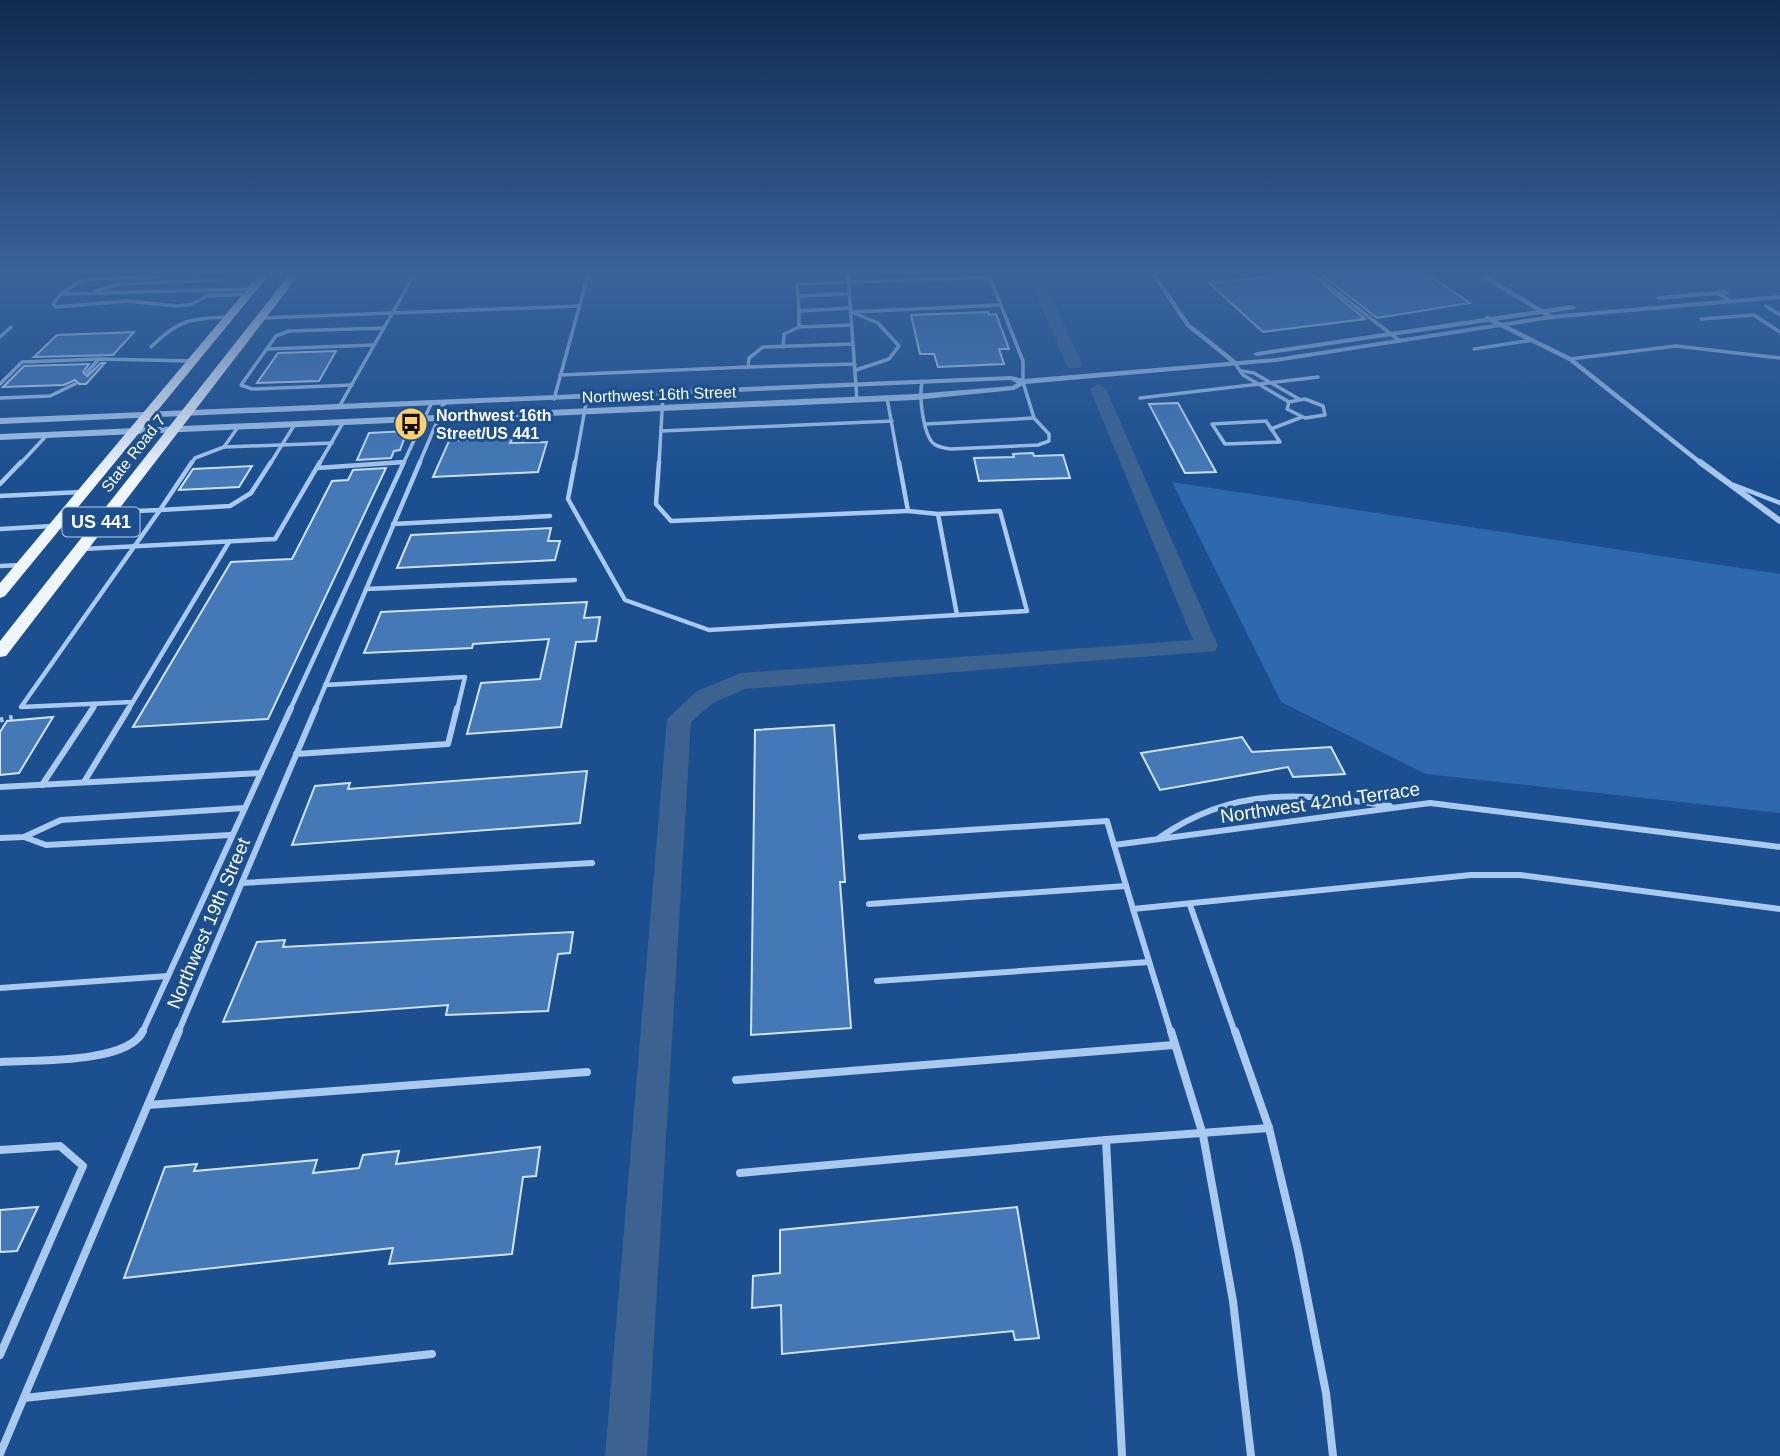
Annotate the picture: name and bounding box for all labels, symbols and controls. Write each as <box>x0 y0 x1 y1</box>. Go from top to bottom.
street label: Northwest 16th Street <box>581 383 737 406</box>
bus stop icon: Northwest 16th Street/US 441 <box>392 405 430 443</box>
place label: Northwest 16th Street/US 441 <box>436 407 552 442</box>
street label: State Road 7 <box>98 411 169 495</box>
road number: US 441 <box>62 508 140 536</box>
street label: Northwest 42nd Terrace <box>1219 778 1421 827</box>
street label: Northwest 19th Street <box>163 834 254 1012</box>

